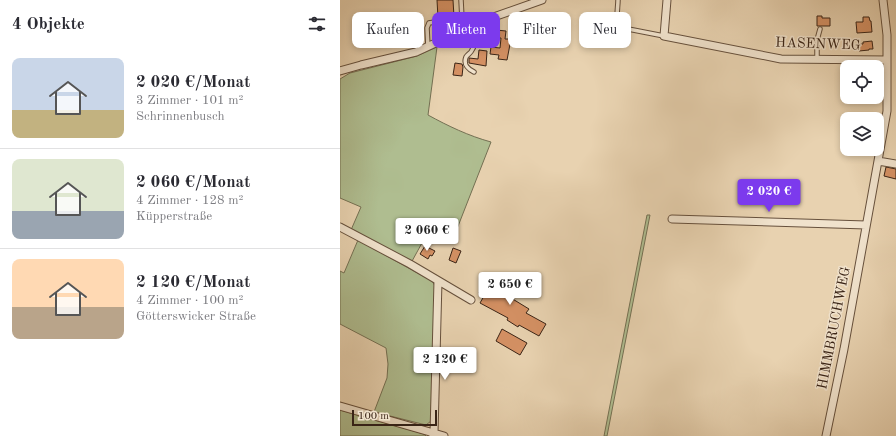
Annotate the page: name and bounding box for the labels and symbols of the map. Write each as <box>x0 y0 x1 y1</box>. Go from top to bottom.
street label: HASENWEG <box>775 36 861 52</box>
pin: 2 020 € <box>732 179 806 213</box>
pin: 2 060 € <box>390 218 464 252</box>
street label: HIMMBRUCHWEG <box>815 265 853 391</box>
pin: 2 650 € <box>473 272 547 306</box>
pin: 2 120 € <box>408 347 482 381</box>
scale bar <box>352 408 437 427</box>

